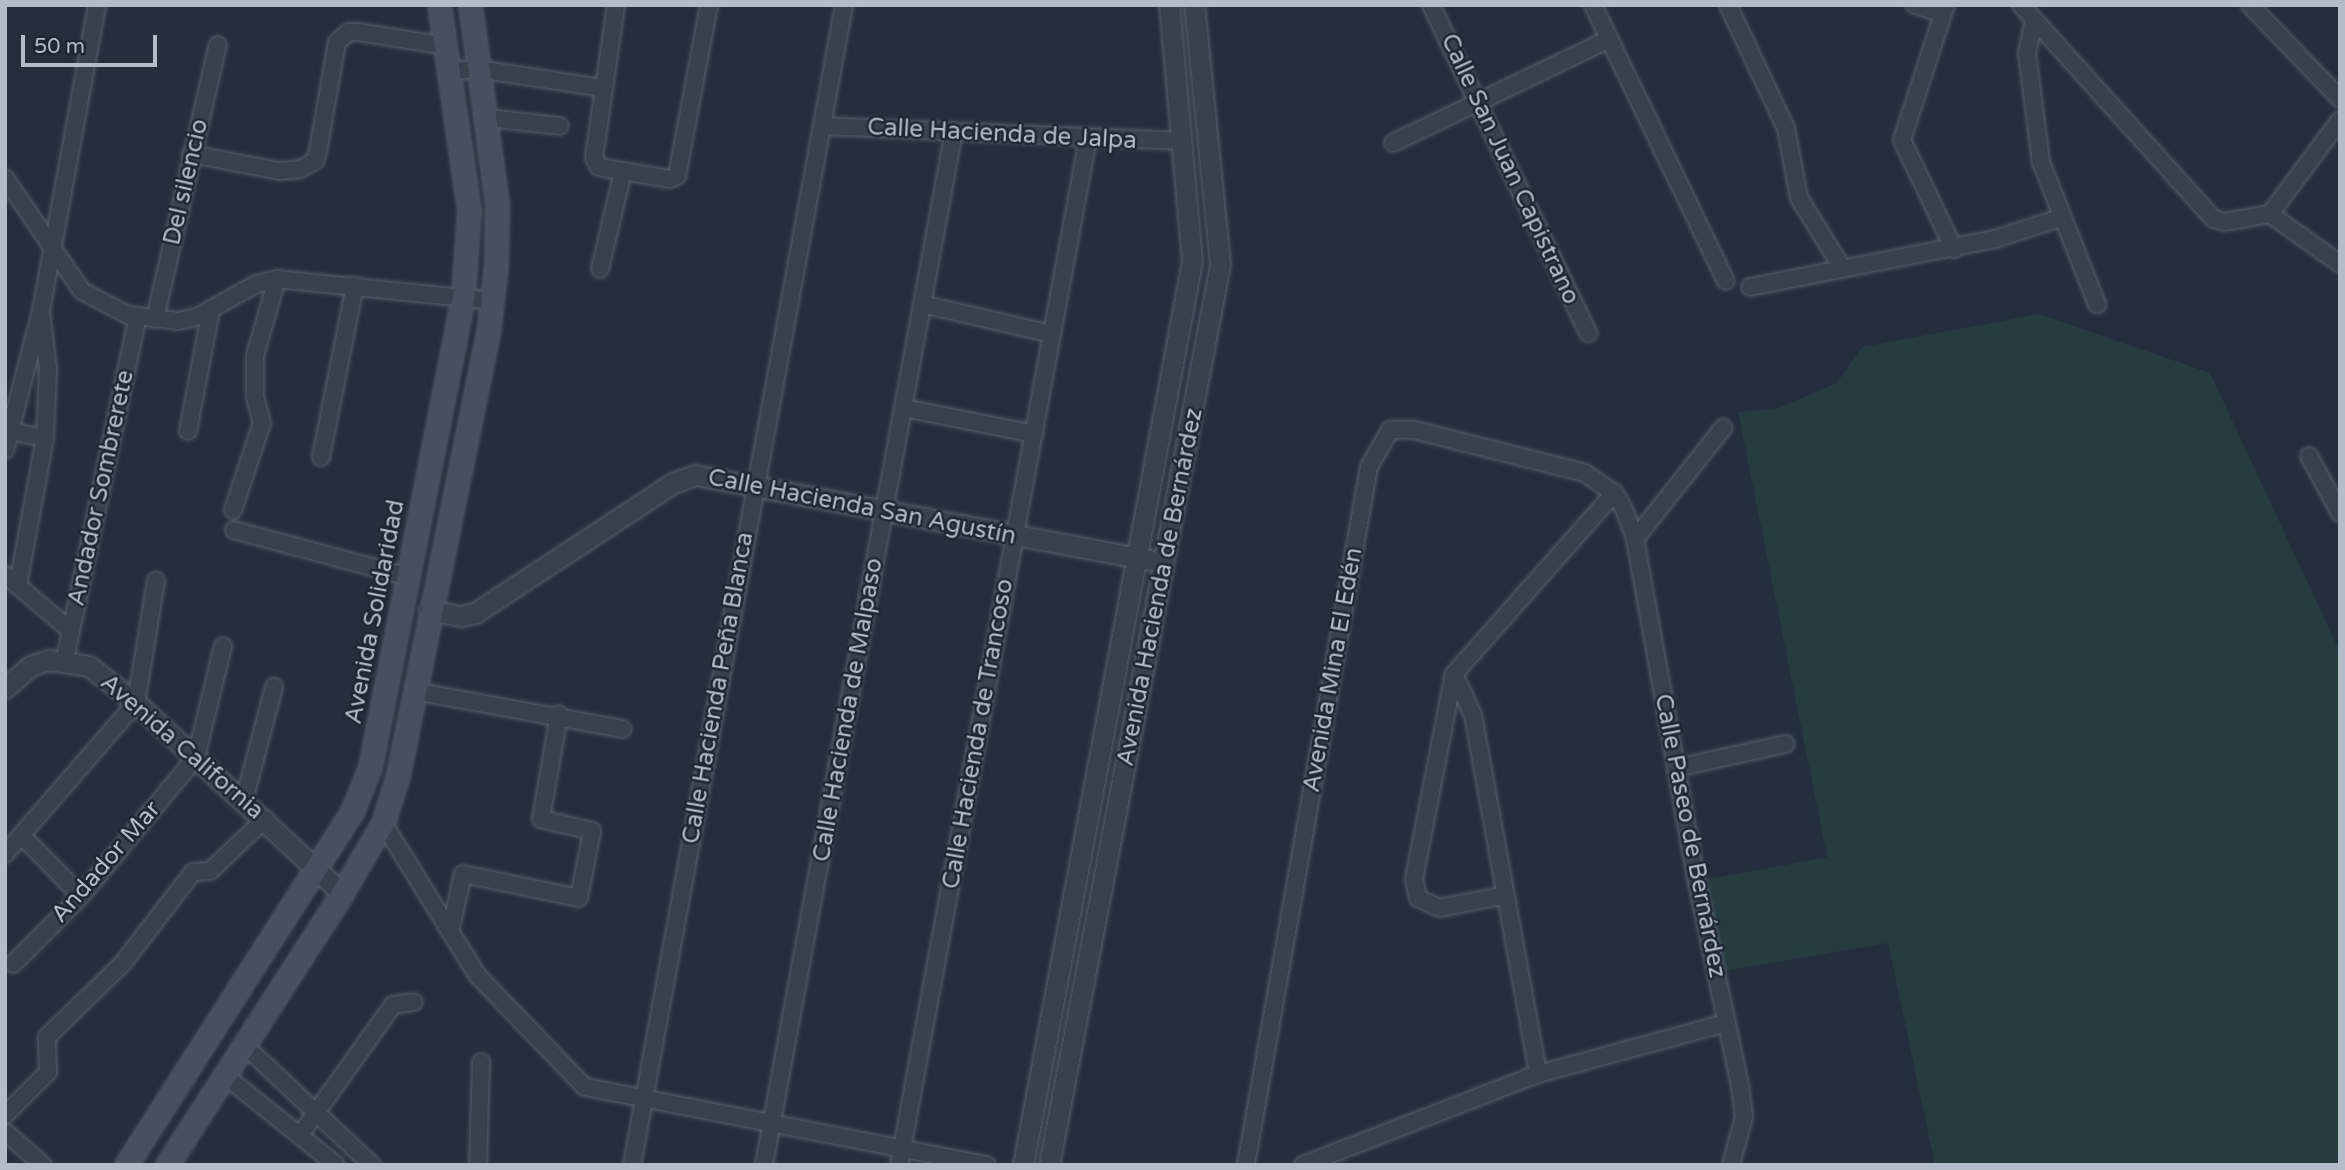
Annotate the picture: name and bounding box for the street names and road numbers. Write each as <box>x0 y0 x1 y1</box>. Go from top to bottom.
street label: Calle San Juan Capistrano <box>1435 29 1585 309</box>
street label: Calle Hacienda de Jalpa <box>867 113 1137 155</box>
street label: Del silencio <box>158 116 214 248</box>
street label: Andador Sombrerete <box>62 368 140 608</box>
street label: Avenida Hacienda de Bernárdez <box>1111 406 1209 768</box>
street label: Calle Hacienda San Agustín <box>706 463 1018 551</box>
street label: Avenida Solidaridad <box>339 498 411 726</box>
street label: Calle Hacienda Peña Blanca <box>676 530 760 846</box>
street label: Avenida Mina El Edén <box>1297 546 1369 794</box>
street label: Calle Hacienda de Malpaso <box>807 556 889 864</box>
street label: Calle Hacienda de Trancoso <box>937 577 1019 891</box>
street label: Avenida California <box>94 668 270 826</box>
street label: Calle Paseo de Bernárdez <box>1648 692 1732 980</box>
street label: Andador Mar <box>45 795 167 929</box>

